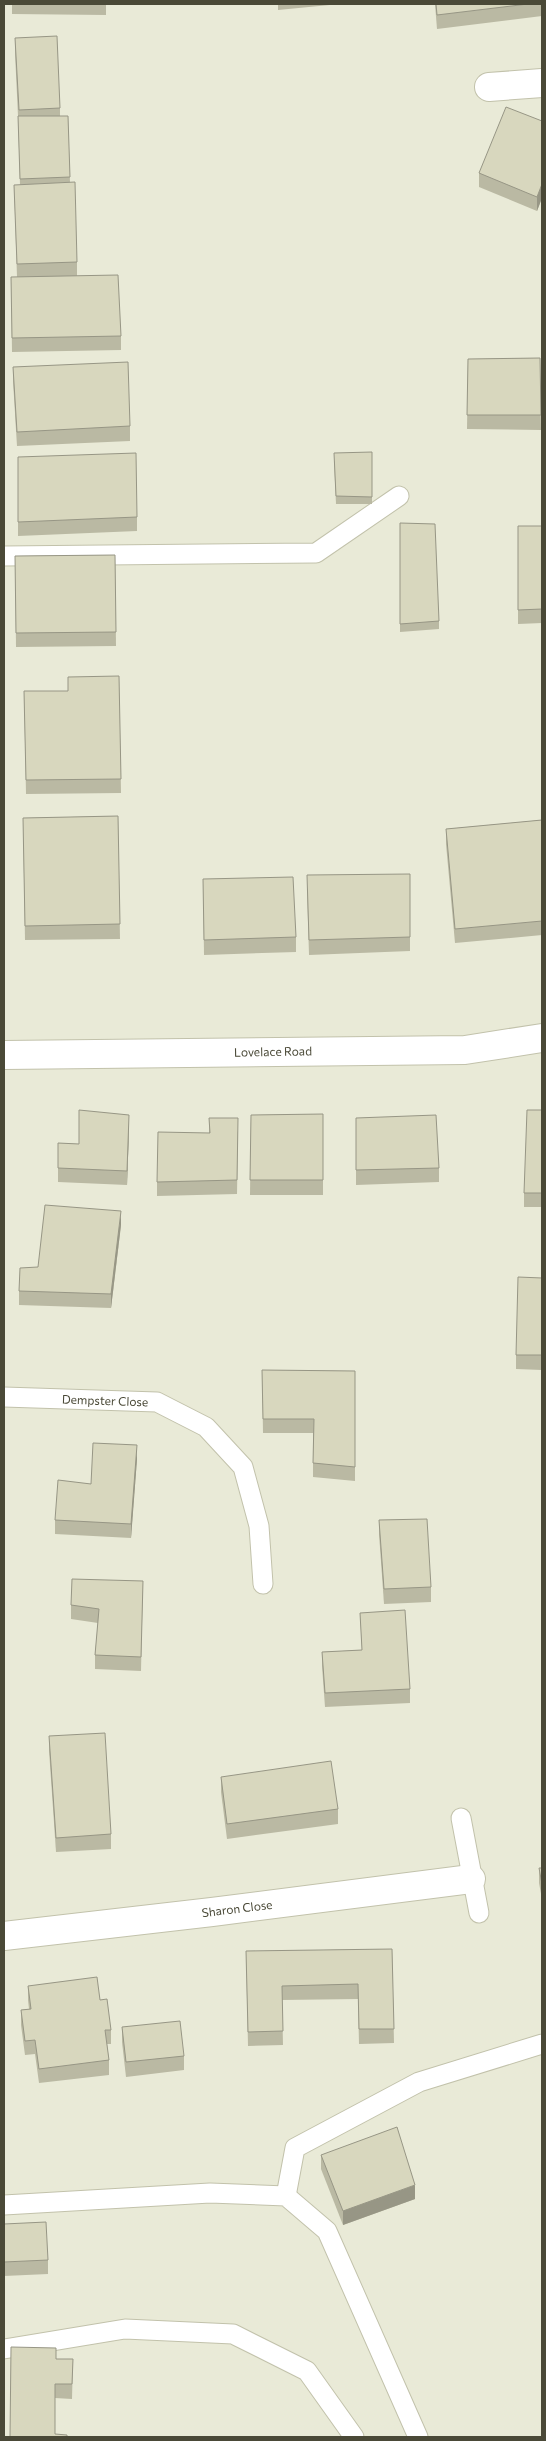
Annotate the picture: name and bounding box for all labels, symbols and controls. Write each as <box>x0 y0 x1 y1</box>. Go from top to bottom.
street label: Lovelace Road <box>234 1043 312 1059</box>
street label: Dempster Close <box>62 1391 148 1409</box>
street label: Sharon Close <box>201 1897 273 1919</box>

